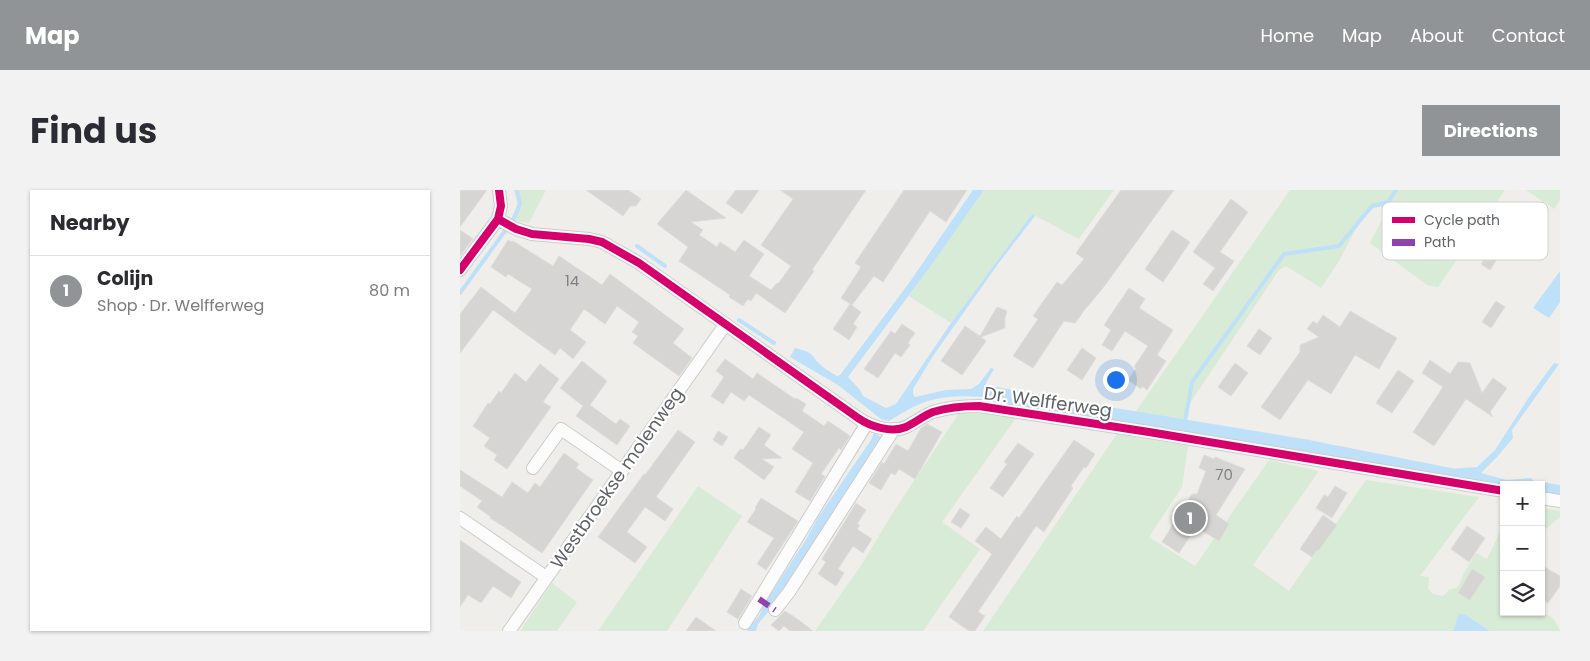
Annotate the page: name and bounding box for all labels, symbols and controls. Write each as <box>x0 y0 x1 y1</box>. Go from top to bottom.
text: Map <box>25 19 80 52</box>
text: Home <box>1260 23 1314 48</box>
text: Map <box>1342 23 1382 48</box>
text: About <box>1410 23 1464 48</box>
text: Contact <box>1492 23 1565 48</box>
button: Directions <box>1422 105 1560 156</box>
text: Find us <box>30 106 157 155</box>
legend <box>1382 202 1548 260</box>
text: Nearby <box>50 208 130 237</box>
text: Cycle path <box>1424 210 1500 230</box>
text: Path <box>1424 232 1456 252</box>
text: Colijn <box>97 265 153 292</box>
house number: 14 <box>565 270 579 291</box>
text: 1 <box>63 279 69 302</box>
text: 80 m <box>369 279 410 302</box>
text: Shop · Dr. Welfferweg <box>97 294 264 317</box>
your location <box>1103 367 1129 393</box>
street label: Dr. Welfferweg <box>982 380 1114 423</box>
street label: Westbroekse molenweg <box>544 382 689 573</box>
house number: 70 <box>1215 464 1233 485</box>
map controls <box>1500 481 1545 616</box>
button: + <box>1500 481 1545 526</box>
pin: 1 <box>1174 499 1206 537</box>
button: − <box>1500 526 1545 571</box>
button: layers <box>1500 571 1545 616</box>

